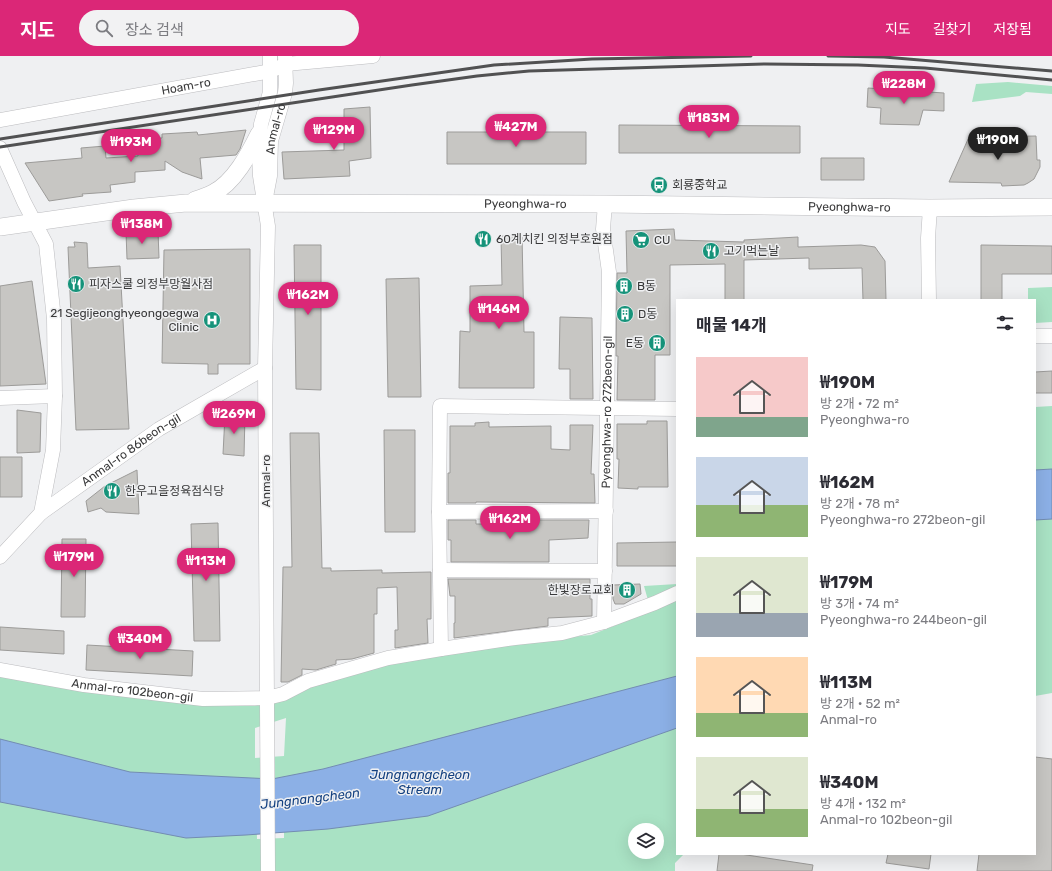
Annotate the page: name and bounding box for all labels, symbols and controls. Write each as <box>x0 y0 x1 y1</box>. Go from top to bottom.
search box <box>79 10 359 46</box>
icon: search <box>93 17 115 39</box>
text: 지도 <box>20 19 55 42</box>
text: 장소 검색 <box>125 21 184 39</box>
text: 지도 <box>885 21 911 38</box>
text: 길찾기 <box>933 21 971 38</box>
text: 저장됨 <box>993 21 1032 38</box>
pin: ₩228M <box>876 71 932 105</box>
street label: Hoam-ro <box>160 75 212 98</box>
text: ₩228M <box>882 76 926 91</box>
street label: Anmal-ro <box>264 102 289 155</box>
pin: ₩183M <box>681 105 737 139</box>
text: ₩183M <box>688 110 730 125</box>
pin: ₩427M <box>488 114 544 148</box>
pin: ₩129M <box>306 117 362 151</box>
text: ₩427M <box>494 119 538 134</box>
text: ₩129M <box>313 122 355 137</box>
pin: ₩190M <box>970 127 1026 161</box>
pin: ₩193M <box>103 129 159 163</box>
text: ₩190M <box>977 132 1019 147</box>
text: ₩193M <box>110 134 152 149</box>
bus stop icon: 회룡중학교 <box>649 175 669 195</box>
place label: 회룡중학교 <box>672 178 727 192</box>
street label: Pyeonghwa-ro <box>484 197 567 211</box>
street label: Pyeonghwa-ro <box>808 199 891 215</box>
pin: ₩138M <box>114 211 170 245</box>
text: ₩138M <box>121 216 163 231</box>
restaurant icon: 60계치킨 의정부호원점 <box>473 229 493 249</box>
supermarket icon: CU <box>631 230 651 250</box>
place label: 60계치킨 의정부호원점 <box>496 232 613 246</box>
place label: CU <box>654 233 670 247</box>
restaurant icon: 고기먹는날 <box>701 241 721 261</box>
place label: 고기먹는날 <box>724 244 779 258</box>
restaurant icon: 피자스쿨 의정부망월사점 <box>66 274 86 294</box>
building icon: B동 <box>614 276 634 296</box>
place label: 피자스쿨 의정부망월사점 <box>89 277 213 291</box>
place label: B동 <box>637 279 656 293</box>
pin: ₩162M <box>280 282 336 316</box>
text: ₩162M <box>287 287 329 302</box>
pin: ₩146M <box>471 296 527 330</box>
text: ₩146M <box>478 301 520 316</box>
building icon: D동 <box>615 304 635 324</box>
place label: 21 Segijeonghyeongoegwa Clinic <box>50 306 199 334</box>
place label: D동 <box>638 307 657 321</box>
hospital icon: 21 Segijeonghyeongoegwa Clinic <box>202 310 222 330</box>
icon: filters <box>994 312 1016 334</box>
text: 매물 14개 <box>696 315 767 335</box>
building icon: E동 <box>647 333 667 353</box>
street label: Pyeonghwa-ro 272beon-gil <box>599 335 615 488</box>
place label: E동 <box>626 336 644 350</box>
text: ₩190M <box>820 372 875 392</box>
icon: home <box>728 373 776 421</box>
text: 방 2개 · 72 m² <box>820 396 899 411</box>
pin: ₩269M <box>206 401 262 435</box>
text: ₩269M <box>212 406 256 421</box>
street label: Anmal-ro 86beon-gil <box>79 411 183 489</box>
text: Pyeonghwa-ro <box>820 412 909 427</box>
street label: Anmal-ro <box>259 455 273 507</box>
text: ₩162M <box>820 472 875 492</box>
icon: home <box>728 473 776 521</box>
restaurant icon: 한우고을정육점식당 <box>102 481 122 501</box>
place label: 한우고을정육점식당 <box>125 484 224 498</box>
text: 방 2개 · 78 m² <box>820 496 900 511</box>
pin: ₩162M <box>482 506 538 540</box>
text: ₩162M <box>489 511 531 526</box>
text: Pyeonghwa-ro 272beon-gil <box>820 512 985 527</box>
pin: ₩179M <box>46 544 102 578</box>
pin: ₩113M <box>178 548 234 582</box>
text: ₩179M <box>54 549 94 564</box>
text: ₩113M <box>186 553 226 568</box>
text: ₩179M <box>820 572 873 592</box>
icon: home <box>728 573 776 621</box>
building icon: 한빛장로교회 <box>617 580 637 600</box>
place label: 한빛장로교회 <box>548 583 614 597</box>
text: 방 3개 · 74 m² <box>820 596 899 611</box>
text: Pyeonghwa-ro 244beon-gil <box>820 612 987 627</box>
pin: ₩340M <box>112 626 168 660</box>
text: ₩340M <box>118 631 162 646</box>
text: ₩113M <box>820 672 872 692</box>
icon: home <box>728 673 776 721</box>
street label: Anmal-ro 102beon-gil <box>70 676 194 705</box>
text: 방 2개 · 52 m² <box>820 696 900 711</box>
text: Anmal-ro <box>820 712 877 727</box>
water label: Jungnangcheon Stream <box>370 767 470 797</box>
text: ₩340M <box>820 772 878 792</box>
icon: home <box>728 773 776 821</box>
water label: Jungnangcheon <box>259 785 361 813</box>
text: 방 4개 · 132 m² <box>820 796 906 811</box>
text: Anmal-ro 102beon-gil <box>820 812 952 827</box>
map controls <box>628 823 664 859</box>
button: layers <box>628 823 664 859</box>

